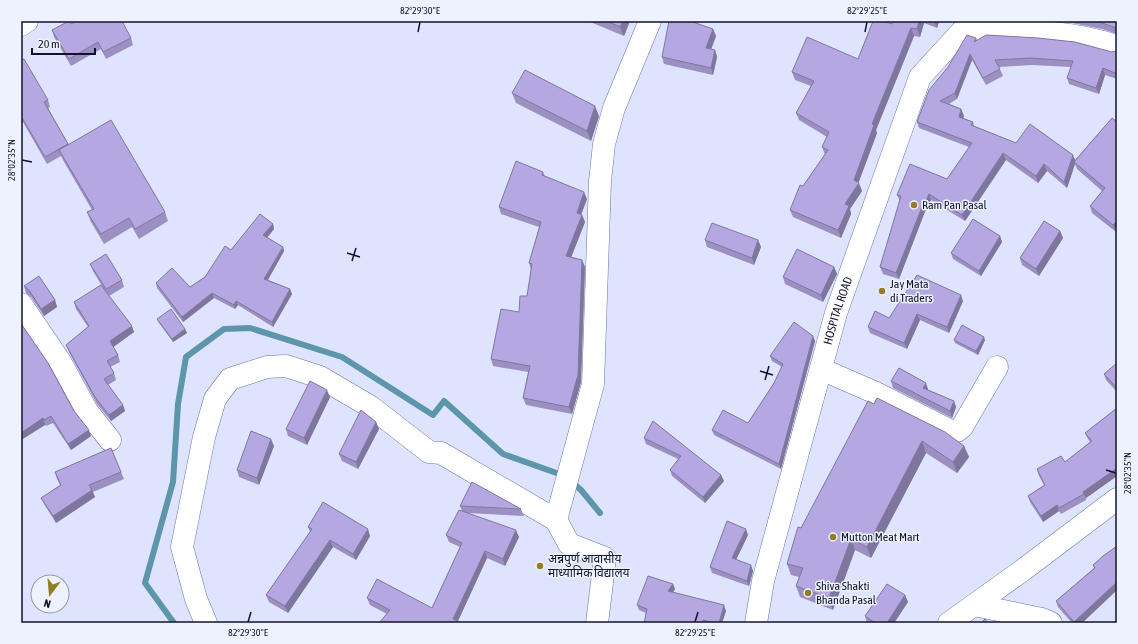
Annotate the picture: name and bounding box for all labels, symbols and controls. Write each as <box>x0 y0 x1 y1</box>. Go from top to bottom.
text: 82°29'30"E <box>400 5 441 16</box>
text: 82°29'25"E <box>847 5 888 16</box>
scale bar <box>32 30 95 56</box>
text: 20 m <box>38 37 60 51</box>
text: 28°02'35"N <box>6 139 17 181</box>
place label: Ram Pan Pasal <box>922 198 988 212</box>
marker: Ram Pan Pasal <box>909 200 919 210</box>
street label: HOSPITAL ROAD <box>821 275 855 346</box>
place label: Jay Mata di Traders <box>890 277 932 305</box>
marker: Jay Mata di Traders <box>877 286 887 296</box>
text: 28°02'35"N <box>1122 452 1133 494</box>
place label: Mutton Meat Mart <box>841 530 920 544</box>
marker: Mutton Meat Mart <box>828 532 838 542</box>
place label: अन्नपुर्ण आवासीय माध्यामिक विद्यालय <box>548 551 631 580</box>
marker: अन्नपुर्ण आवासीय माध्यामिक विद्यालय <box>535 561 545 571</box>
north arrow <box>30 574 70 614</box>
place label: Shiva Shakti Bhanda Pasal <box>816 579 877 607</box>
marker: Shiva Shakti Bhanda Pasal <box>803 588 813 598</box>
text: N <box>42 597 52 610</box>
text: 82°29'30"E <box>228 627 269 638</box>
text: 82°29'25"E <box>675 627 716 638</box>

